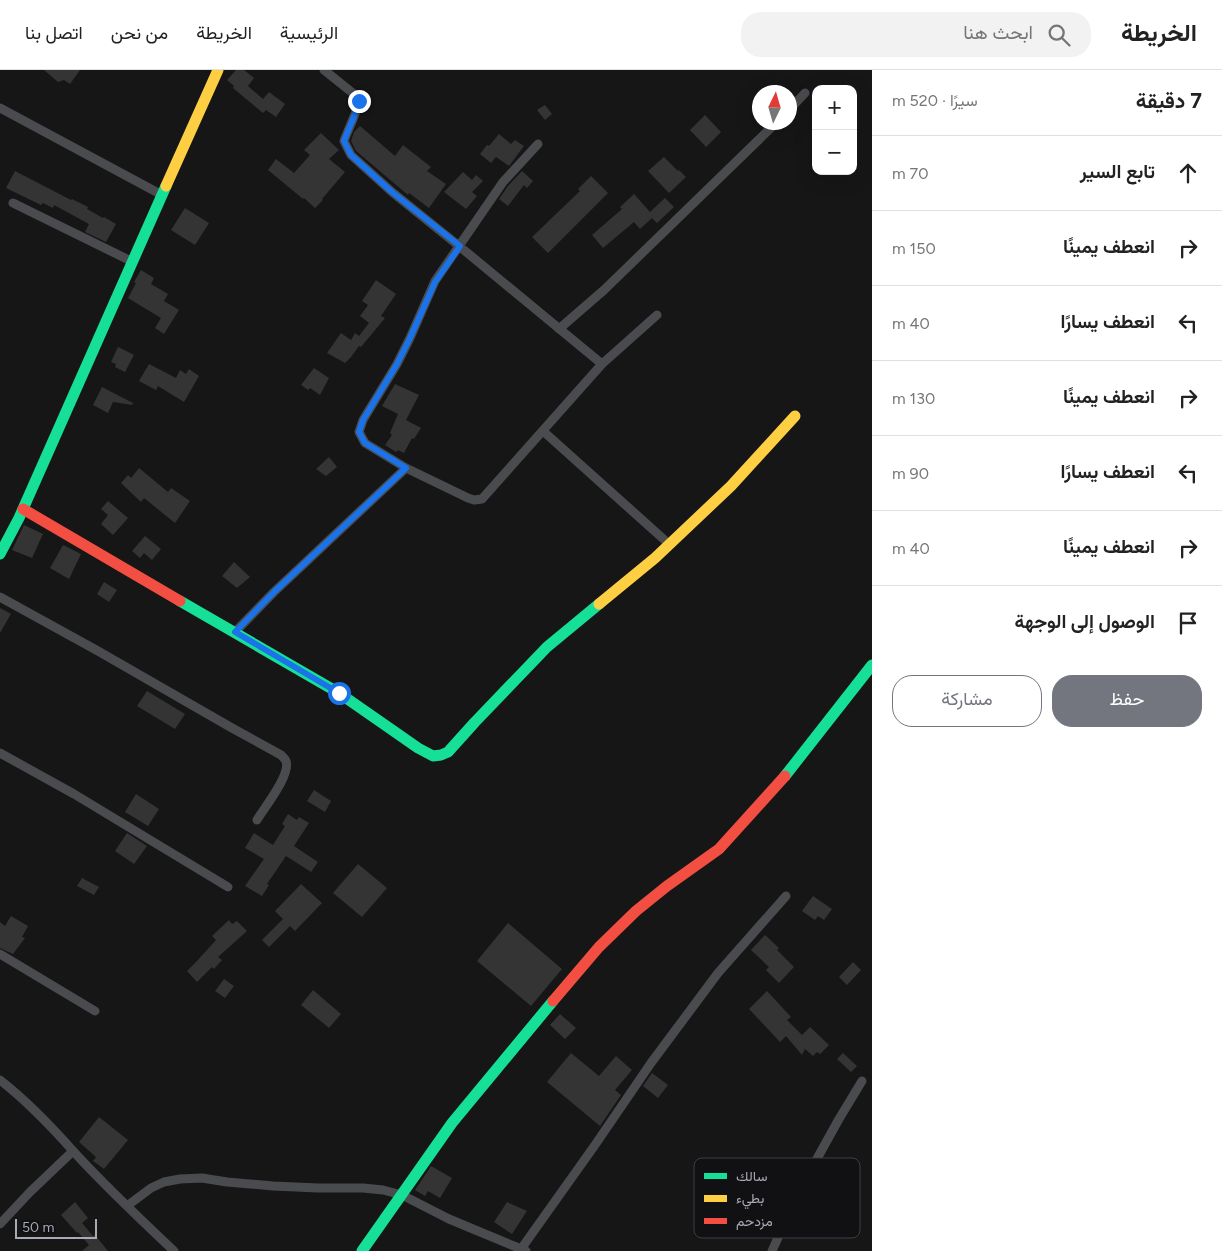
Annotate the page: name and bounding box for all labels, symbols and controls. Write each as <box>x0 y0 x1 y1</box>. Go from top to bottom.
search box <box>741 12 1091 57</box>
text: الخريطة <box>1121 18 1197 47</box>
text: ابحث هنا <box>963 21 1033 44</box>
icon: search <box>1045 21 1073 49</box>
text: اتصل بنا <box>25 22 83 44</box>
text: من نحن <box>111 22 168 44</box>
text: الخريطة <box>196 22 252 44</box>
text: الرئيسية <box>280 22 338 44</box>
north arrow <box>752 85 797 130</box>
map controls <box>812 85 857 175</box>
button: + <box>812 85 857 130</box>
text: 7 دقيقة <box>1136 88 1202 113</box>
route end <box>348 90 371 113</box>
text: سيرًا · 520 m <box>892 91 978 110</box>
button: − <box>812 130 857 175</box>
icon: ahead <box>1174 159 1202 187</box>
text: تابع السير <box>1080 160 1155 183</box>
text: 70 m <box>892 164 928 183</box>
icon: right <box>1174 234 1202 262</box>
text: انعطف يمينًا <box>1063 235 1155 258</box>
text: 150 m <box>892 239 936 258</box>
icon: left <box>1174 309 1202 337</box>
text: انعطف يسارًا <box>1061 310 1155 333</box>
text: 40 m <box>892 314 930 333</box>
icon: right <box>1174 384 1202 412</box>
text: انعطف يمينًا <box>1063 385 1155 408</box>
text: 130 m <box>892 389 935 408</box>
icon: left <box>1174 459 1202 487</box>
text: انعطف يسارًا <box>1061 460 1155 483</box>
text: 90 m <box>892 464 929 483</box>
icon: right <box>1174 534 1202 562</box>
text: انعطف يمينًا <box>1063 535 1155 558</box>
text: 40 m <box>892 539 930 558</box>
icon: arrive <box>1174 609 1202 637</box>
text: الوصول إلى الوجهة <box>1015 610 1155 633</box>
button: مشاركة <box>892 675 1042 727</box>
button: حفظ <box>1052 675 1202 727</box>
route start <box>328 682 351 705</box>
legend <box>694 1158 860 1238</box>
text: سالك <box>736 1168 767 1185</box>
text: بطيء <box>736 1190 764 1210</box>
text: مزدحم <box>736 1213 773 1230</box>
scale bar <box>15 1216 98 1239</box>
text: 50 m <box>22 1219 54 1236</box>

